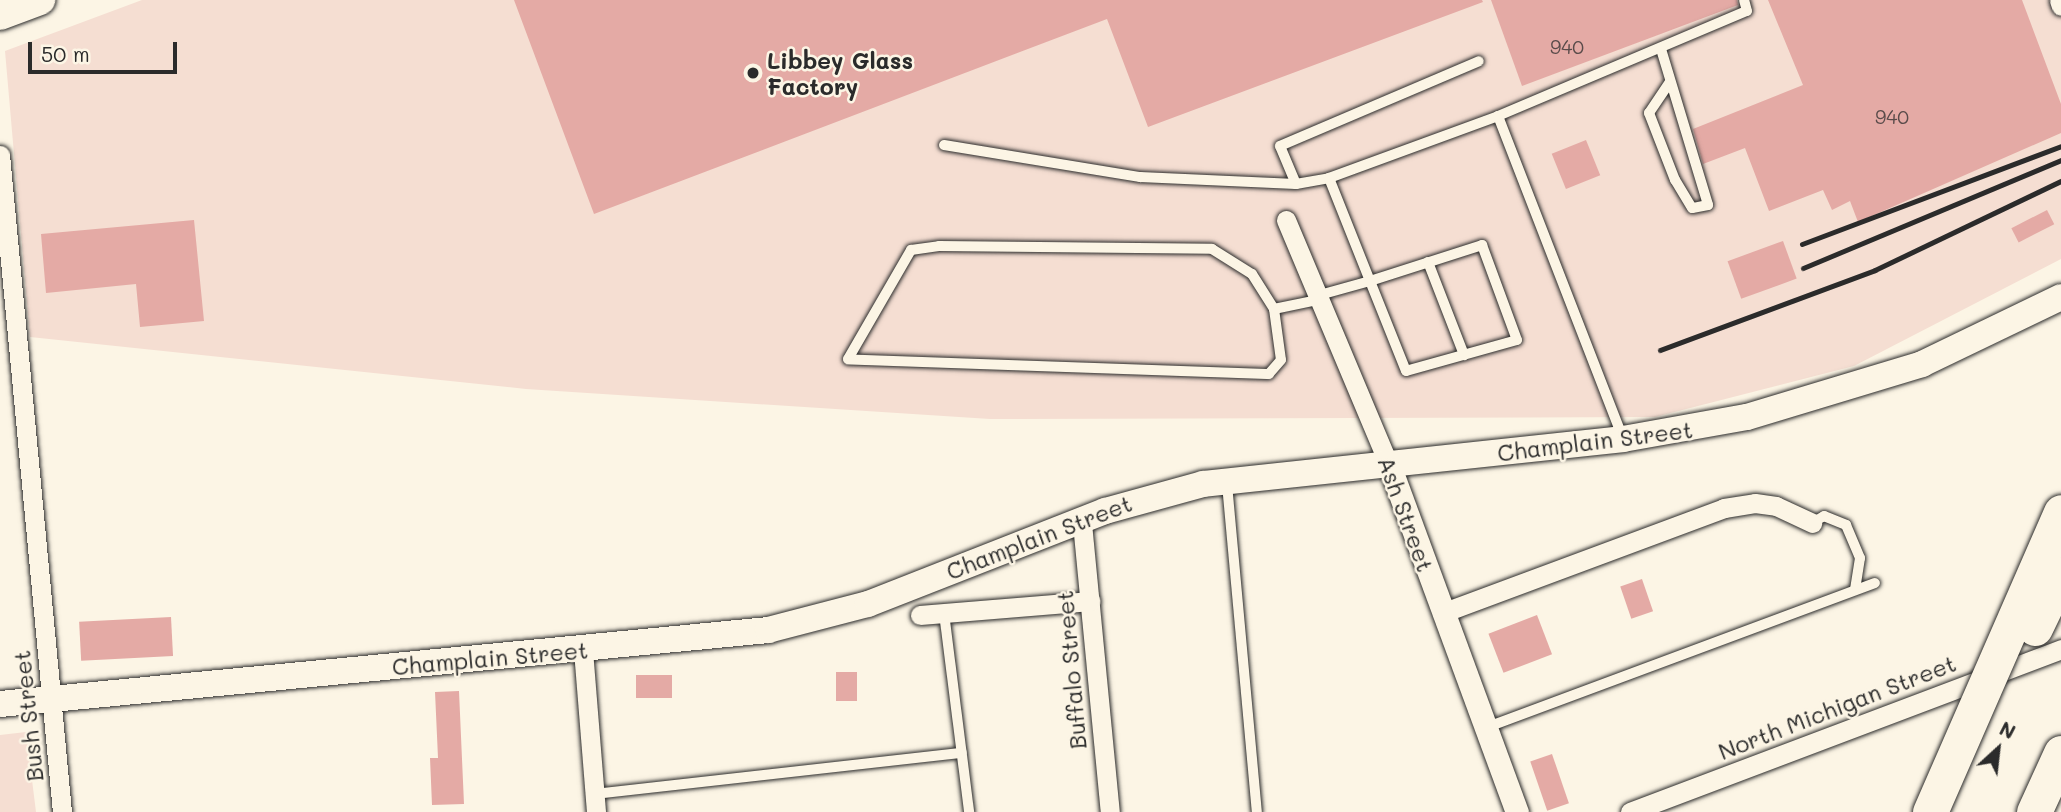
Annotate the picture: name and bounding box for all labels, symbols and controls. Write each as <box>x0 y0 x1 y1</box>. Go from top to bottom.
scale bar <box>32 28 180 72</box>
house number: 940 <box>1550 36 1584 58</box>
text: 50 m <box>41 40 90 67</box>
place label: Libbey Glass Factory <box>767 46 913 100</box>
marker: Libbey Glass Factory <box>745 65 761 81</box>
house number: 940 <box>1875 106 1909 128</box>
street label: Champlain Street <box>1496 415 1694 467</box>
street label: Ash Street <box>1372 453 1440 575</box>
street label: Champlain Street <box>942 489 1136 585</box>
street label: Buffalo Street <box>1050 590 1092 750</box>
street label: Champlain Street <box>391 636 589 680</box>
street label: Bush Street <box>7 649 49 783</box>
street label: North Michigan Street <box>1714 649 1960 765</box>
north arrow <box>1963 714 2033 784</box>
text: N <box>1996 715 2020 744</box>

